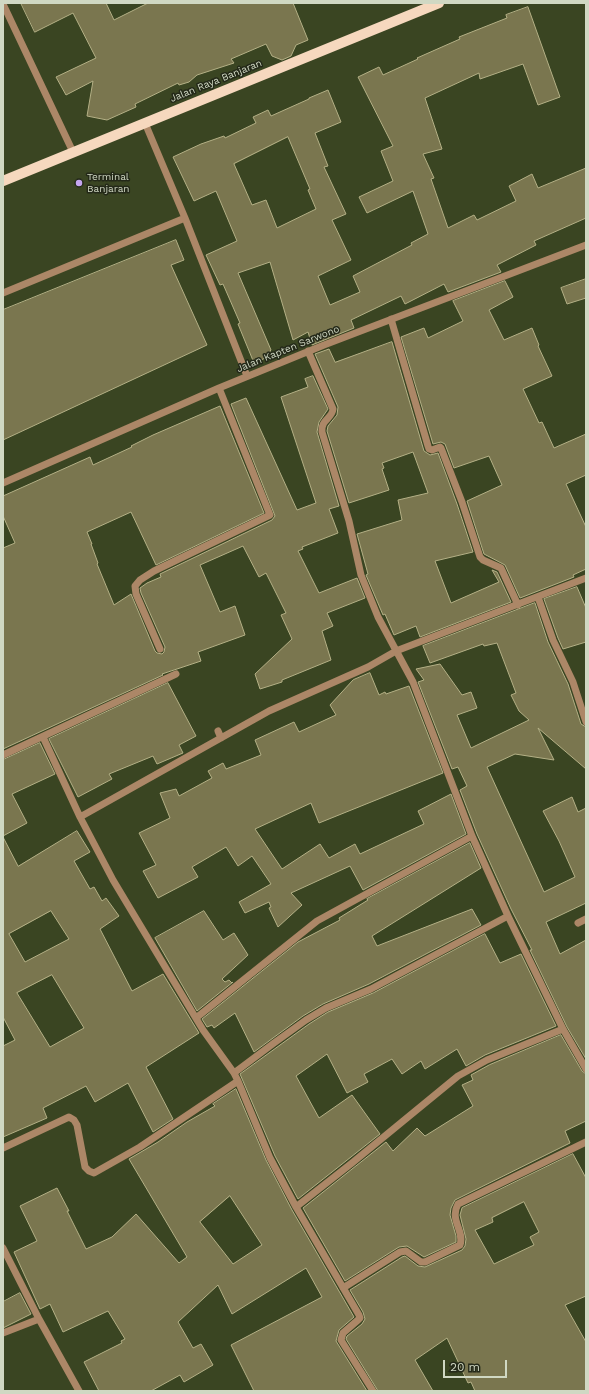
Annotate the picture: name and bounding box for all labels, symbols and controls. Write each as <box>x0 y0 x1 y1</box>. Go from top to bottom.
street label: Jalan Raya Banjaran <box>168 57 264 105</box>
place label: Terminal Banjaran <box>87 171 129 194</box>
marker: Terminal Banjaran <box>74 178 84 188</box>
street label: Jalan Kapten Sarwono <box>235 323 341 375</box>
scale bar <box>445 1352 509 1378</box>
text: 20 m <box>450 1360 480 1374</box>

